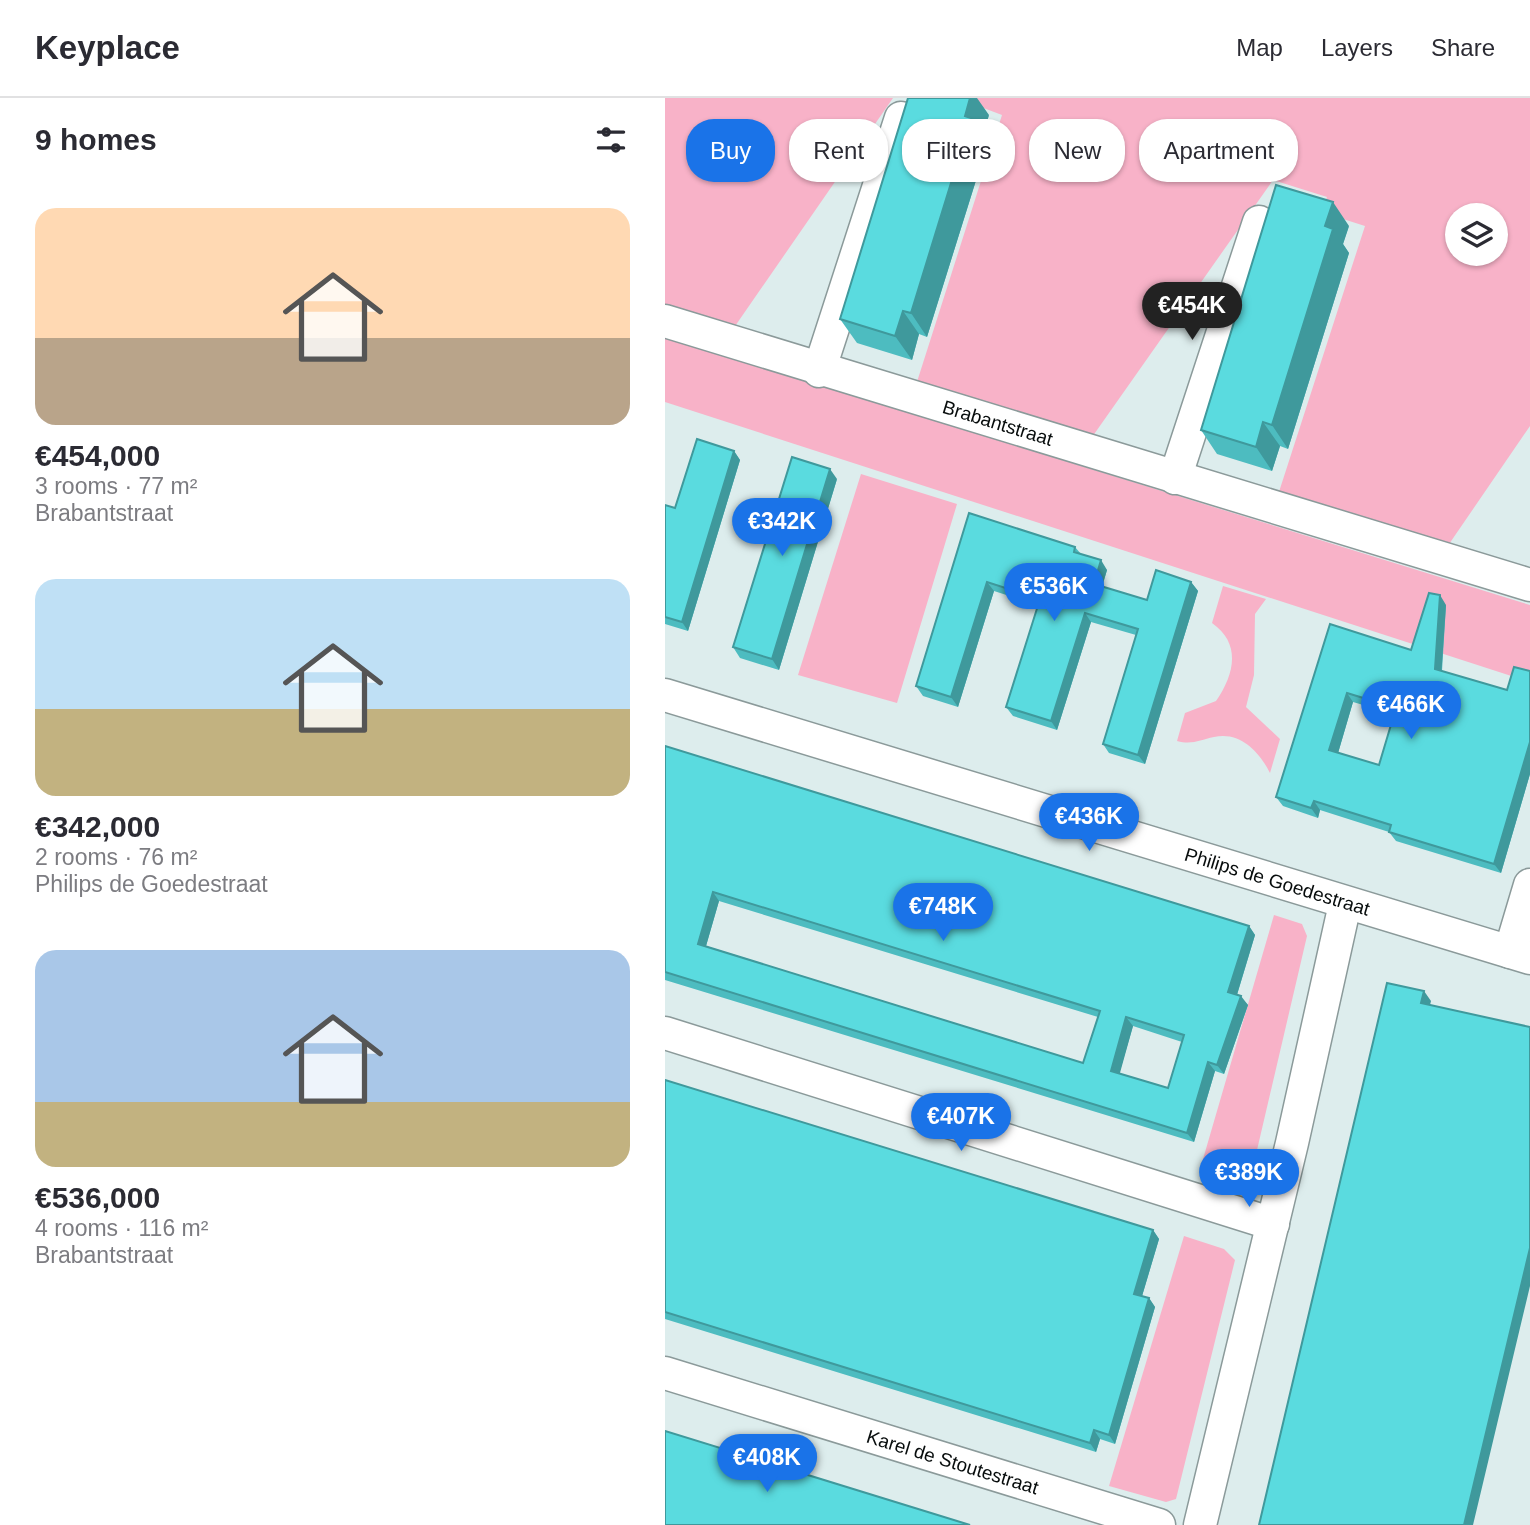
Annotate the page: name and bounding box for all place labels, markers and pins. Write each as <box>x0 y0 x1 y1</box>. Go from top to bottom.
pin: €454K <box>1143 282 1241 342</box>
pin: €342K <box>733 498 831 558</box>
pin: €536K <box>1005 564 1103 623</box>
pin: €466K <box>1362 682 1460 741</box>
pin: €436K <box>1040 794 1138 853</box>
pin: €748K <box>894 884 992 943</box>
pin: €407K <box>912 1094 1010 1153</box>
pin: €389K <box>1200 1150 1298 1209</box>
pin: €408K <box>718 1434 816 1494</box>

